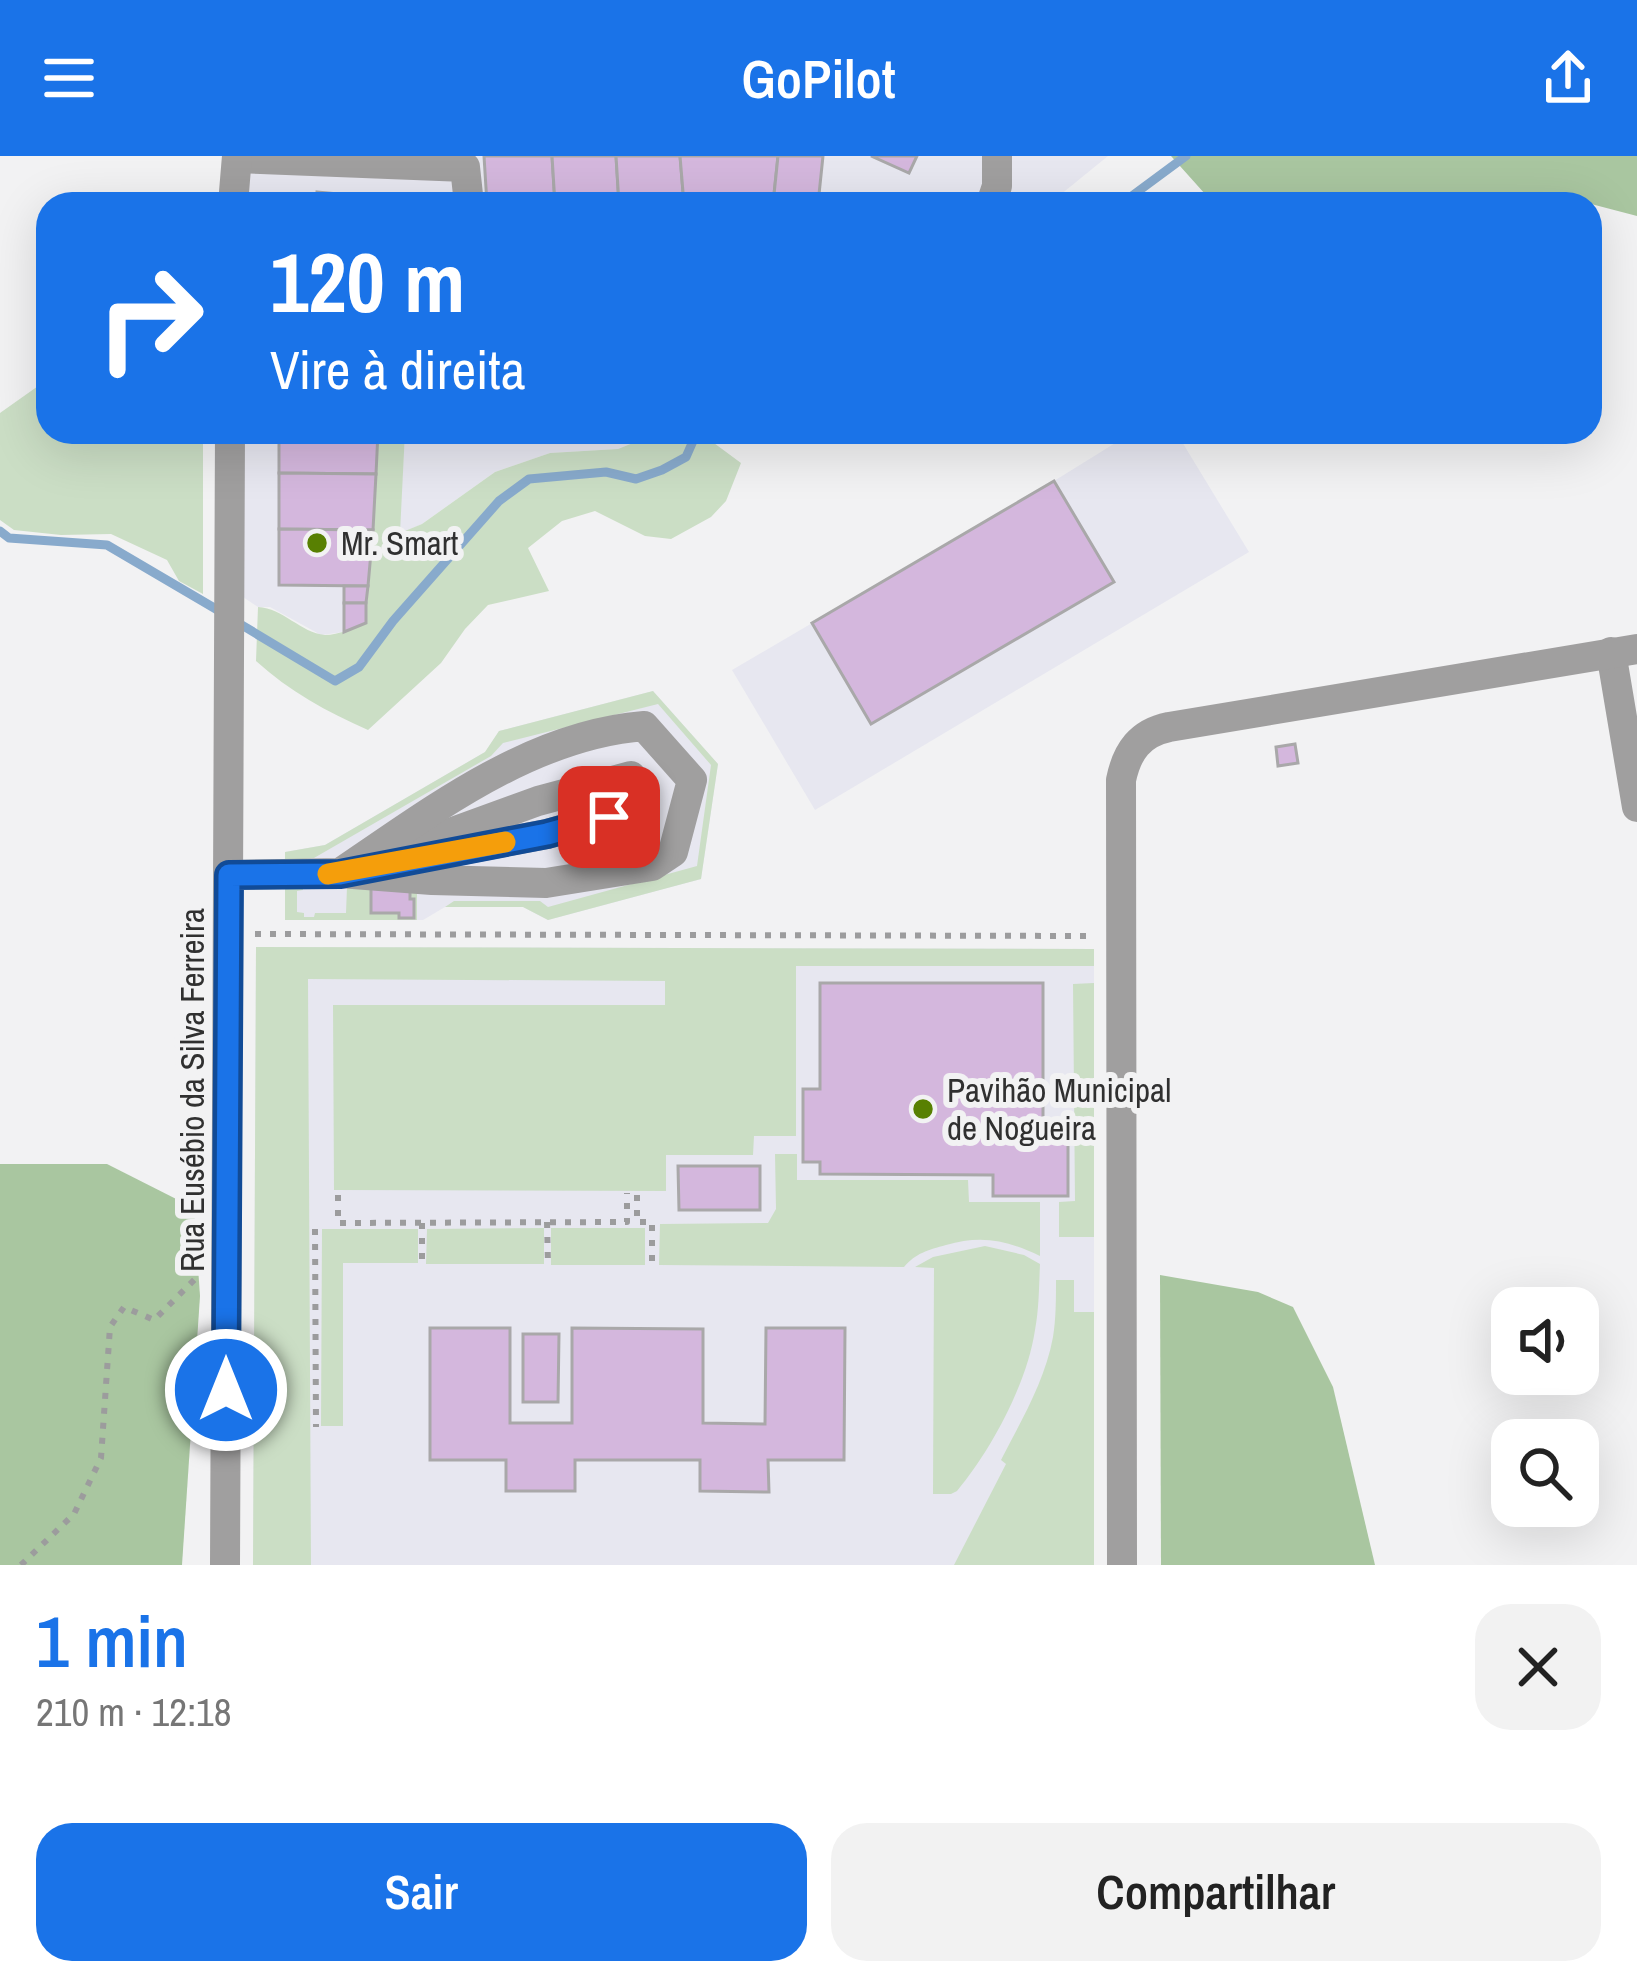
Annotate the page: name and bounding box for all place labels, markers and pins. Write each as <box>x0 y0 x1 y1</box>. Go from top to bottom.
place label: Mr. Smart <box>341 521 458 565</box>
marker: Mr. Smart <box>304 530 330 556</box>
pin <box>558 766 660 868</box>
place label: Pavihão Municipal de Nogueira <box>947 1068 1171 1150</box>
marker: Pavihão Municipal de Nogueira <box>910 1096 936 1122</box>

